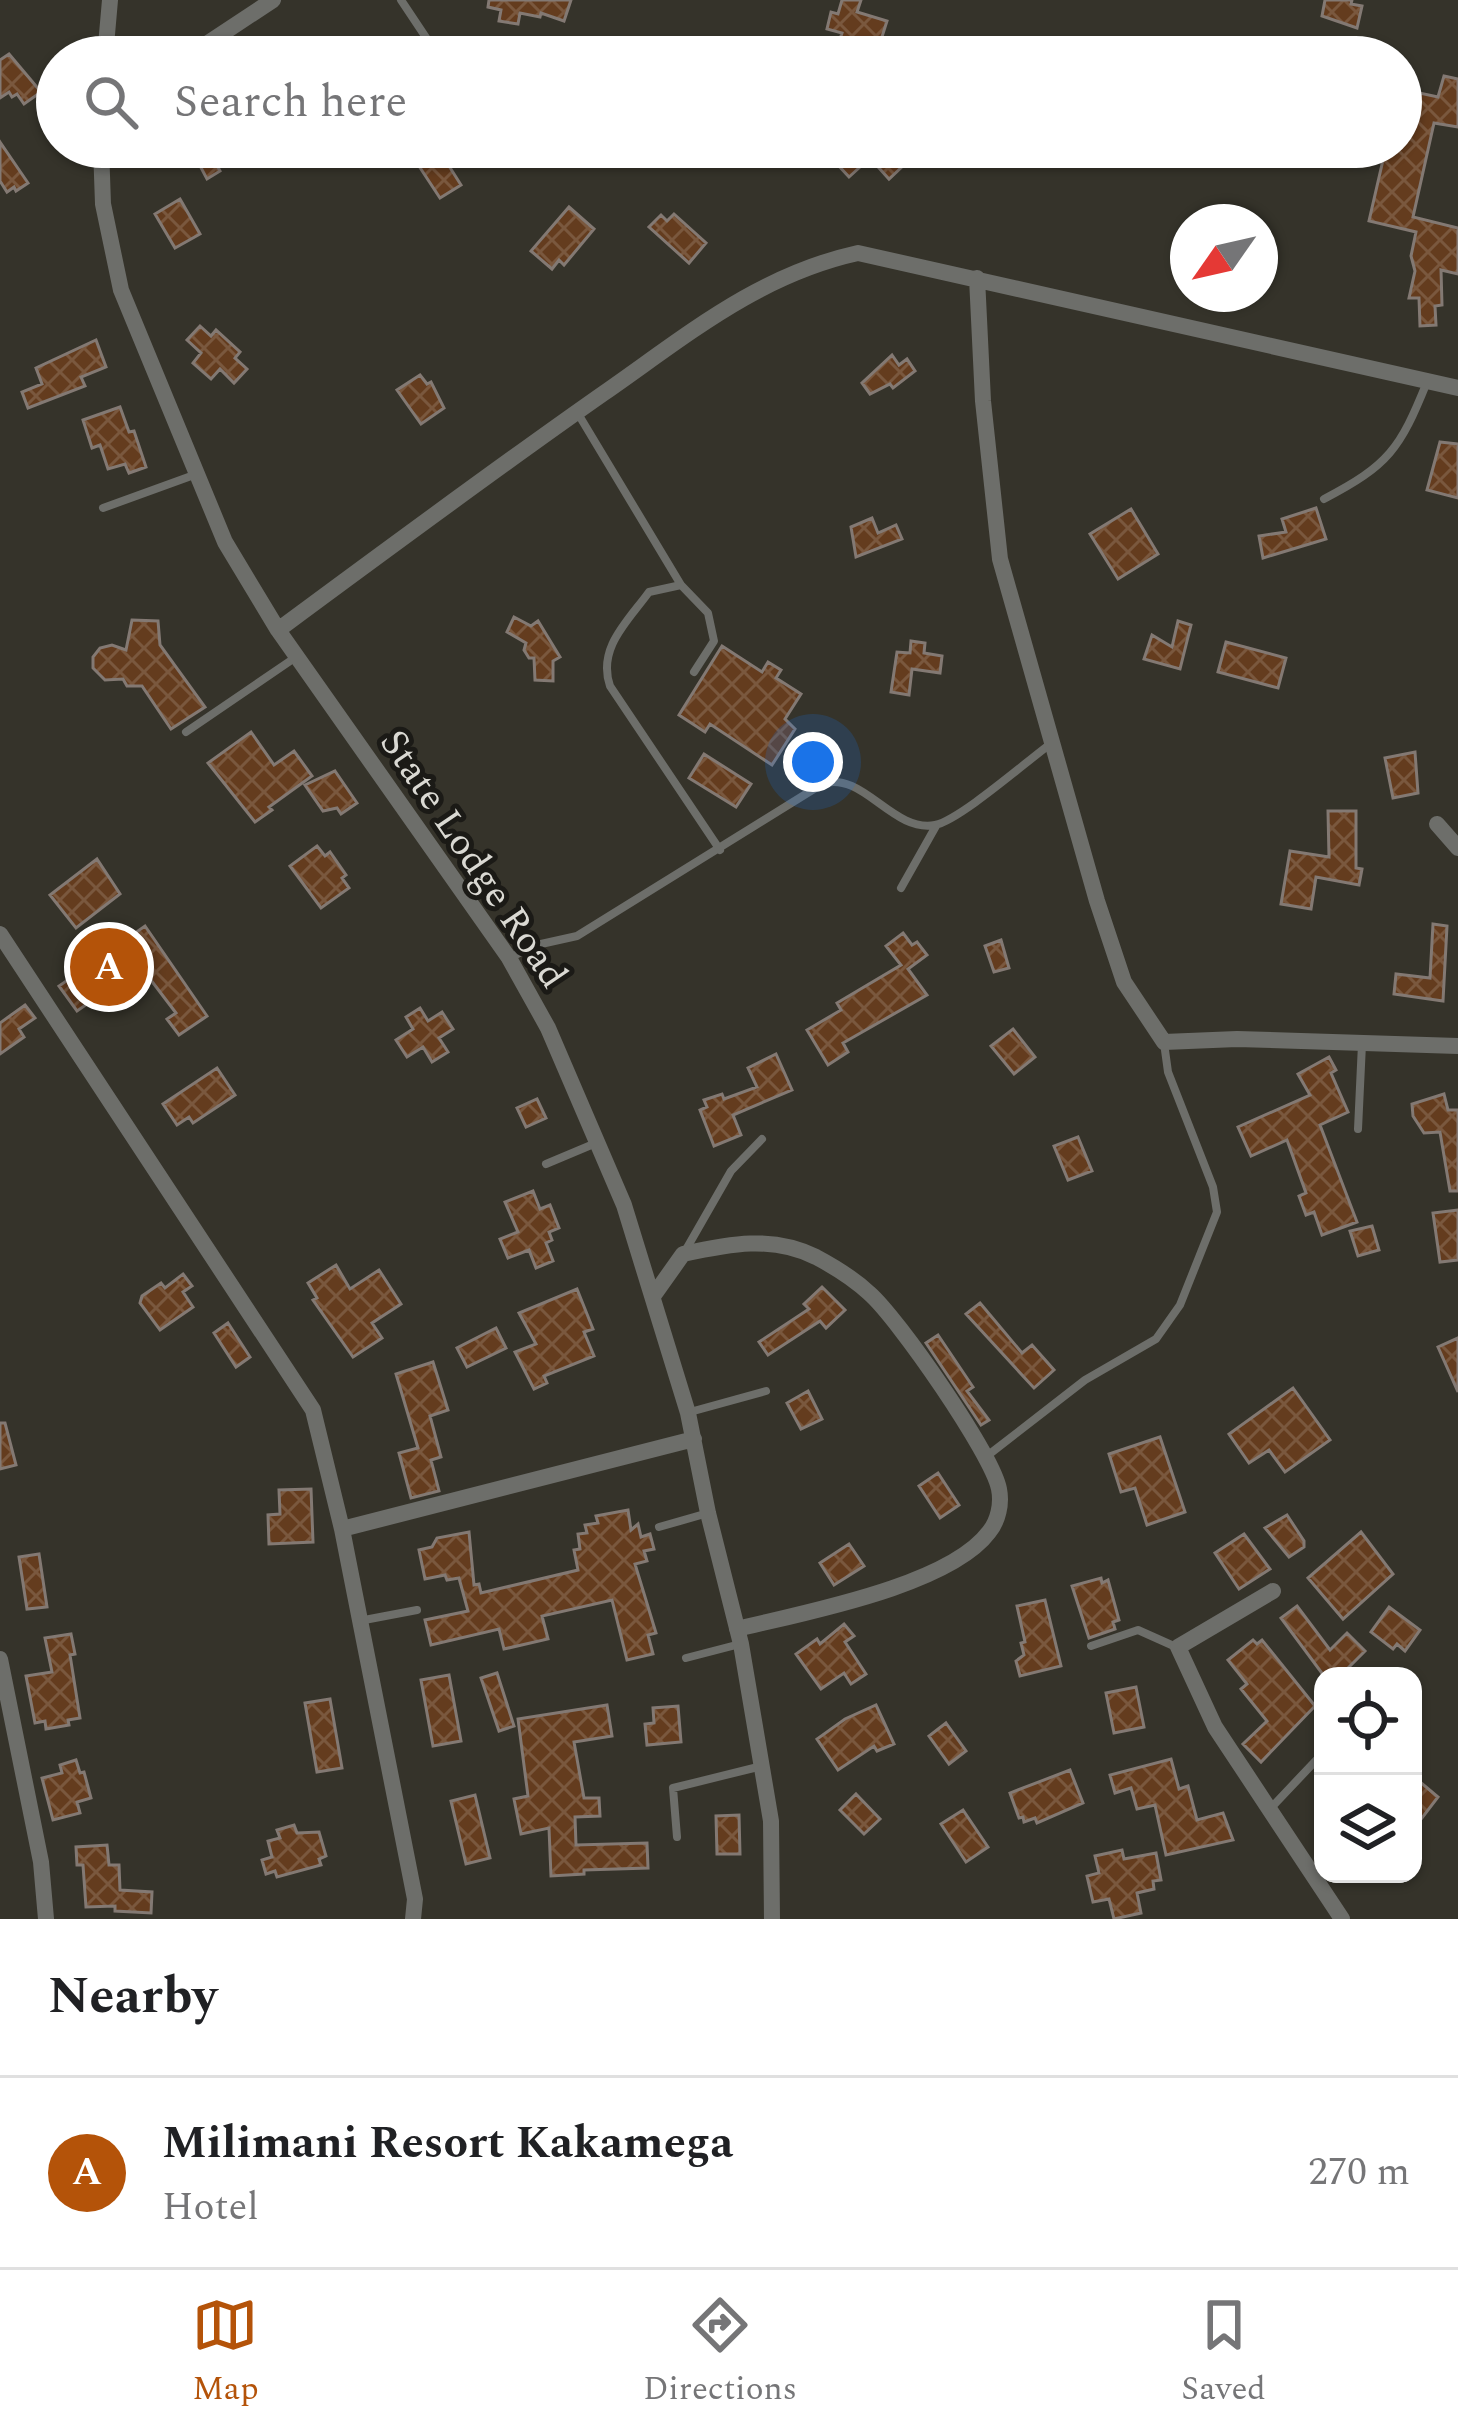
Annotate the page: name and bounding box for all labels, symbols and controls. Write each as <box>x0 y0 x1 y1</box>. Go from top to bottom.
search box <box>36 36 1422 168</box>
text: Search here <box>174 68 407 137</box>
icon: search <box>78 69 144 135</box>
north arrow <box>1170 204 1278 312</box>
street label: State Lodge Road <box>364 718 582 1001</box>
your location <box>783 732 843 792</box>
pin: A <box>70 922 148 1012</box>
map controls <box>1314 1667 1422 1883</box>
button: locate <box>1314 1667 1422 1775</box>
button: layers <box>1314 1775 1422 1883</box>
text: Nearby <box>48 1958 217 2036</box>
text: Milimani Resort Kakamega <box>162 2109 733 2178</box>
text: A <box>72 2143 102 2202</box>
text: 270 m <box>1308 2143 1410 2202</box>
text: Hotel <box>162 2178 259 2237</box>
tab: Map <box>192 2292 259 2414</box>
tab: Directions <box>643 2292 797 2414</box>
tab: Saved <box>1181 2292 1266 2414</box>

